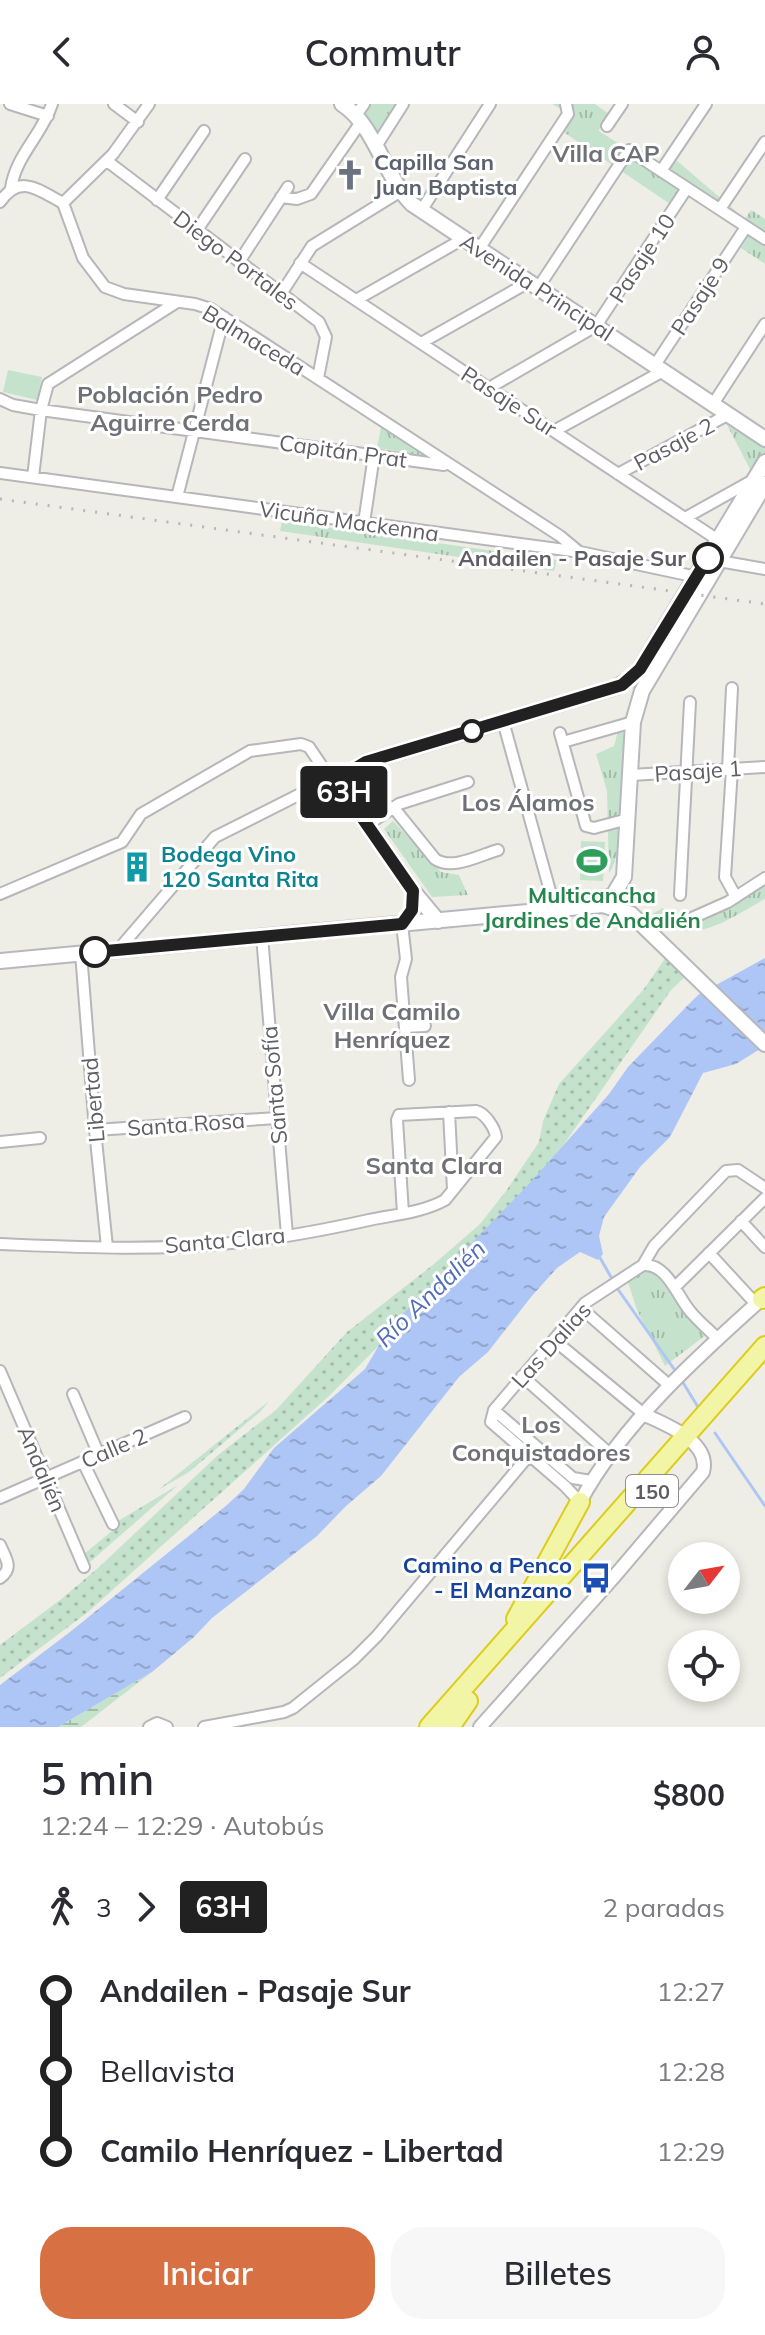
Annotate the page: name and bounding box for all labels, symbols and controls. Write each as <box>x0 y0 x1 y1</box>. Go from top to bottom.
icon: back <box>40 30 84 74</box>
text: Commutr <box>305 30 461 75</box>
icon: person <box>681 30 725 74</box>
district label: Villa CAP <box>551 138 660 168</box>
place label: Capilla San Juan Baptista <box>374 148 517 201</box>
church icon: Capilla San Juan Baptista <box>333 158 367 192</box>
street label: Diego Portales <box>168 204 304 316</box>
street label: Pasaje 10 <box>603 208 681 308</box>
street label: Avenida Principal <box>455 227 619 347</box>
street label: Pasaje 9 <box>664 252 736 340</box>
street label: Balmaceda <box>198 298 310 382</box>
street label: Pasaje Sur <box>456 360 562 442</box>
district label: Población Pedro Aguirre Cerda <box>77 379 263 437</box>
street label: Pasaje 2 <box>629 411 719 477</box>
street label: Capitán Prat <box>277 428 409 474</box>
street label: Vicuña Mackenna <box>257 495 441 547</box>
marker: Andailen - Pasaje Sur <box>693 543 723 573</box>
place label: Andailen - Pasaje Sur <box>458 544 686 572</box>
unlabelled marker <box>461 720 483 742</box>
street label: Pasaje 1 <box>653 754 743 788</box>
line badge: 63H <box>298 766 390 818</box>
text: 63H <box>316 774 372 809</box>
district label: Los Álamos <box>461 787 595 817</box>
place label: Bodega Vino 120 Santa Rita <box>161 840 319 893</box>
sports icon: Multicancha Jardines de Andalién <box>575 844 609 878</box>
building icon: Bodega Vino 120 Santa Rita <box>120 850 154 884</box>
place label: Multicancha Jardines de Andalién <box>483 881 701 934</box>
unlabelled marker <box>80 937 110 967</box>
district label: Villa Camilo Henríquez <box>323 996 460 1054</box>
street label: Santa Sofía <box>255 1025 293 1145</box>
street label: Libertad <box>75 1056 111 1144</box>
street label: Santa Rosa <box>126 1106 246 1142</box>
district label: Santa Clara <box>365 1150 503 1180</box>
street label: Santa Clara <box>164 1221 286 1259</box>
water label: Río Andalién <box>369 1233 491 1353</box>
street label: Las Dalias <box>505 1296 597 1394</box>
district label: Los Conquistadores <box>451 1409 631 1467</box>
street label: Andalién <box>11 1422 73 1516</box>
street label: Calle 2 <box>77 1422 151 1474</box>
road number: 150 <box>626 1475 678 1507</box>
north arrow <box>668 1542 740 1614</box>
map controls <box>668 1542 740 1702</box>
place label: Camino a Penco - El Manzano <box>403 1551 572 1604</box>
bus stop icon: Camino a Penco - El Manzano <box>579 1561 613 1595</box>
button: locate <box>668 1630 740 1702</box>
text: 5 min <box>40 1751 154 1806</box>
text: $800 <box>653 1776 725 1814</box>
text: 12:24 – 12:29 · Autobús <box>40 1809 324 1842</box>
icon: walk <box>40 1885 84 1929</box>
icon: forward <box>124 1885 168 1929</box>
text: 63H <box>196 1889 251 1924</box>
text: 3 <box>96 1891 112 1924</box>
text: 2 paradas <box>602 1891 725 1924</box>
text: Andailen - Pasaje Sur <box>100 1972 411 2010</box>
text: 12:27 <box>657 1975 725 2008</box>
text: Bellavista <box>100 2052 235 2090</box>
text: 12:28 <box>657 2055 725 2088</box>
text: Camilo Henríquez - Libertad <box>100 2132 504 2170</box>
text: 12:29 <box>657 2135 725 2168</box>
button: Iniciar <box>40 2227 375 2319</box>
button: Billetes <box>391 2227 725 2319</box>

